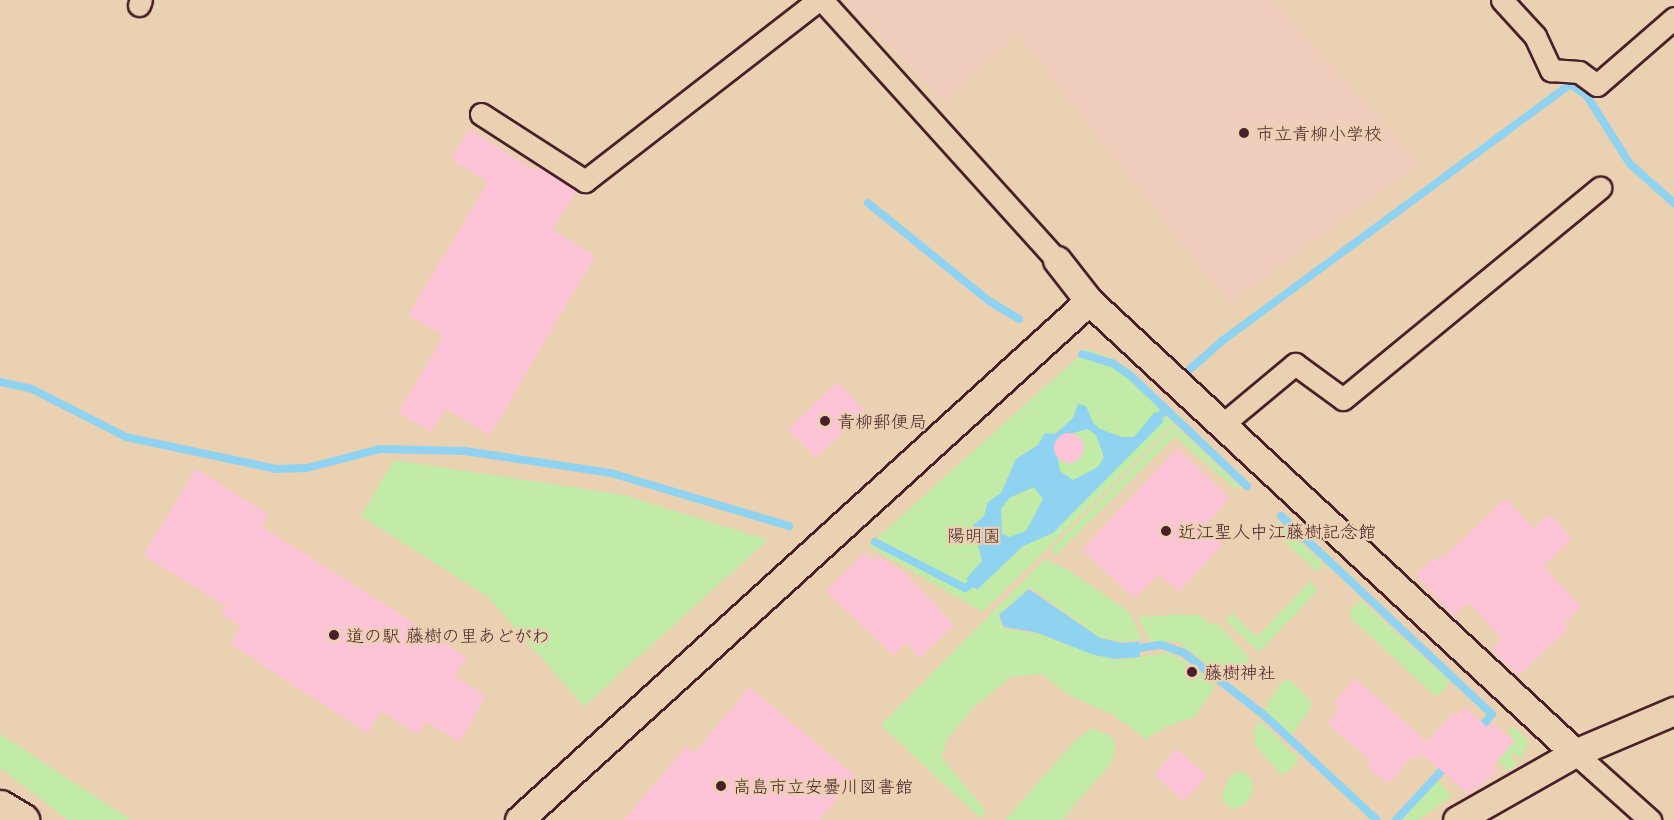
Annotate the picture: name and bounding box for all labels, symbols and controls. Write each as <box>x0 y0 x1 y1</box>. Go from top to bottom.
place label: 市立青柳小学校 <box>1256 122 1382 144</box>
marker: 市立青柳小学校 <box>1237 126 1251 140</box>
place label: 青柳郵便局 <box>837 410 927 432</box>
marker: 青柳郵便局 <box>818 414 832 428</box>
place label: 近江聖人中江藤樹記念館 <box>1178 520 1376 542</box>
park label: 陽明園 <box>947 524 1001 546</box>
marker: 近江聖人中江藤樹記念館 <box>1159 524 1173 538</box>
place label: 道の駅 藤樹の里あどがわ <box>346 624 550 646</box>
marker: 道の駅 藤樹の里あどがわ <box>327 628 341 642</box>
place label: 藤樹神社 <box>1204 661 1276 683</box>
marker: 藤樹神社 <box>1185 665 1199 679</box>
place label: 高島市立安曇川図書館 <box>733 775 913 797</box>
marker: 高島市立安曇川図書館 <box>714 779 728 793</box>

